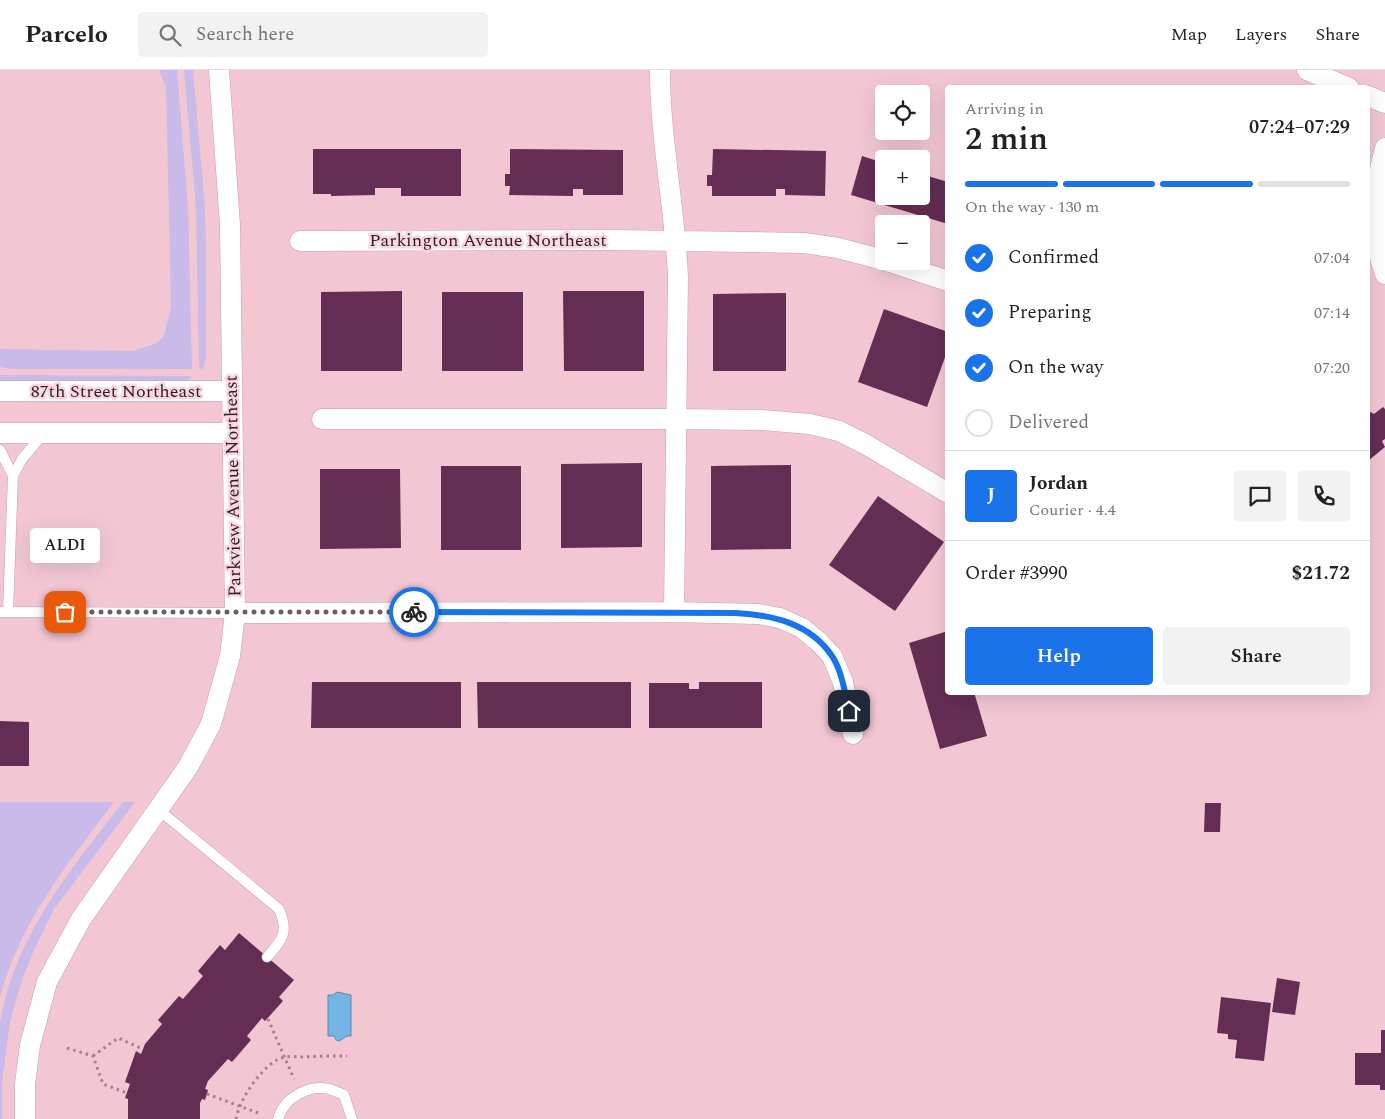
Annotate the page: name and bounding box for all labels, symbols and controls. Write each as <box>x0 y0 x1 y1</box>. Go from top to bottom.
search box <box>138 12 488 57</box>
text: Parcelo <box>25 17 108 53</box>
text: Search here <box>196 20 294 49</box>
icon: search <box>156 21 184 49</box>
text: Map <box>1171 21 1207 48</box>
text: Layers <box>1235 21 1287 48</box>
text: Share <box>1315 21 1360 48</box>
map controls <box>875 85 930 270</box>
button: locate <box>875 85 930 140</box>
text: Arriving in <box>965 97 1044 121</box>
text: 07:24–07:29 <box>1249 113 1350 142</box>
text: 2 min <box>965 115 1048 164</box>
button: + <box>875 150 930 205</box>
text: On the way · 130 m <box>965 195 1099 219</box>
button: − <box>875 215 930 270</box>
street label: Parkington Avenue Northeast <box>369 227 607 254</box>
text: Confirmed <box>1008 243 1099 272</box>
icon: check <box>965 244 993 272</box>
text: 07:04 <box>1314 246 1350 270</box>
text: Preparing <box>1008 298 1092 327</box>
icon: check <box>965 299 993 327</box>
text: 07:14 <box>1314 301 1350 325</box>
text: On the way <box>1008 353 1104 382</box>
icon: check <box>965 354 993 382</box>
text: 07:20 <box>1314 356 1350 380</box>
street label: Parkview Avenue Northeast <box>218 375 248 597</box>
street label: 87th Street Northeast <box>31 378 201 405</box>
text: Delivered <box>1008 408 1089 437</box>
text: Jordan <box>1029 469 1088 498</box>
button: chat <box>1234 470 1286 522</box>
button: phone <box>1298 470 1350 522</box>
text: J <box>987 481 995 510</box>
text: Courier · 4.4 <box>1029 498 1116 522</box>
callout: ALDI <box>30 527 100 562</box>
text: ALDI <box>44 533 86 557</box>
text: Order #3990 <box>965 559 1068 588</box>
text: $21.72 <box>1292 559 1350 588</box>
courier <box>389 587 439 637</box>
pin <box>44 591 86 633</box>
icon: bag <box>51 598 79 626</box>
icon: bike <box>400 598 428 626</box>
button: Help <box>965 627 1153 685</box>
button: Share <box>1163 627 1350 685</box>
pin <box>828 690 870 732</box>
icon: home <box>835 697 863 725</box>

